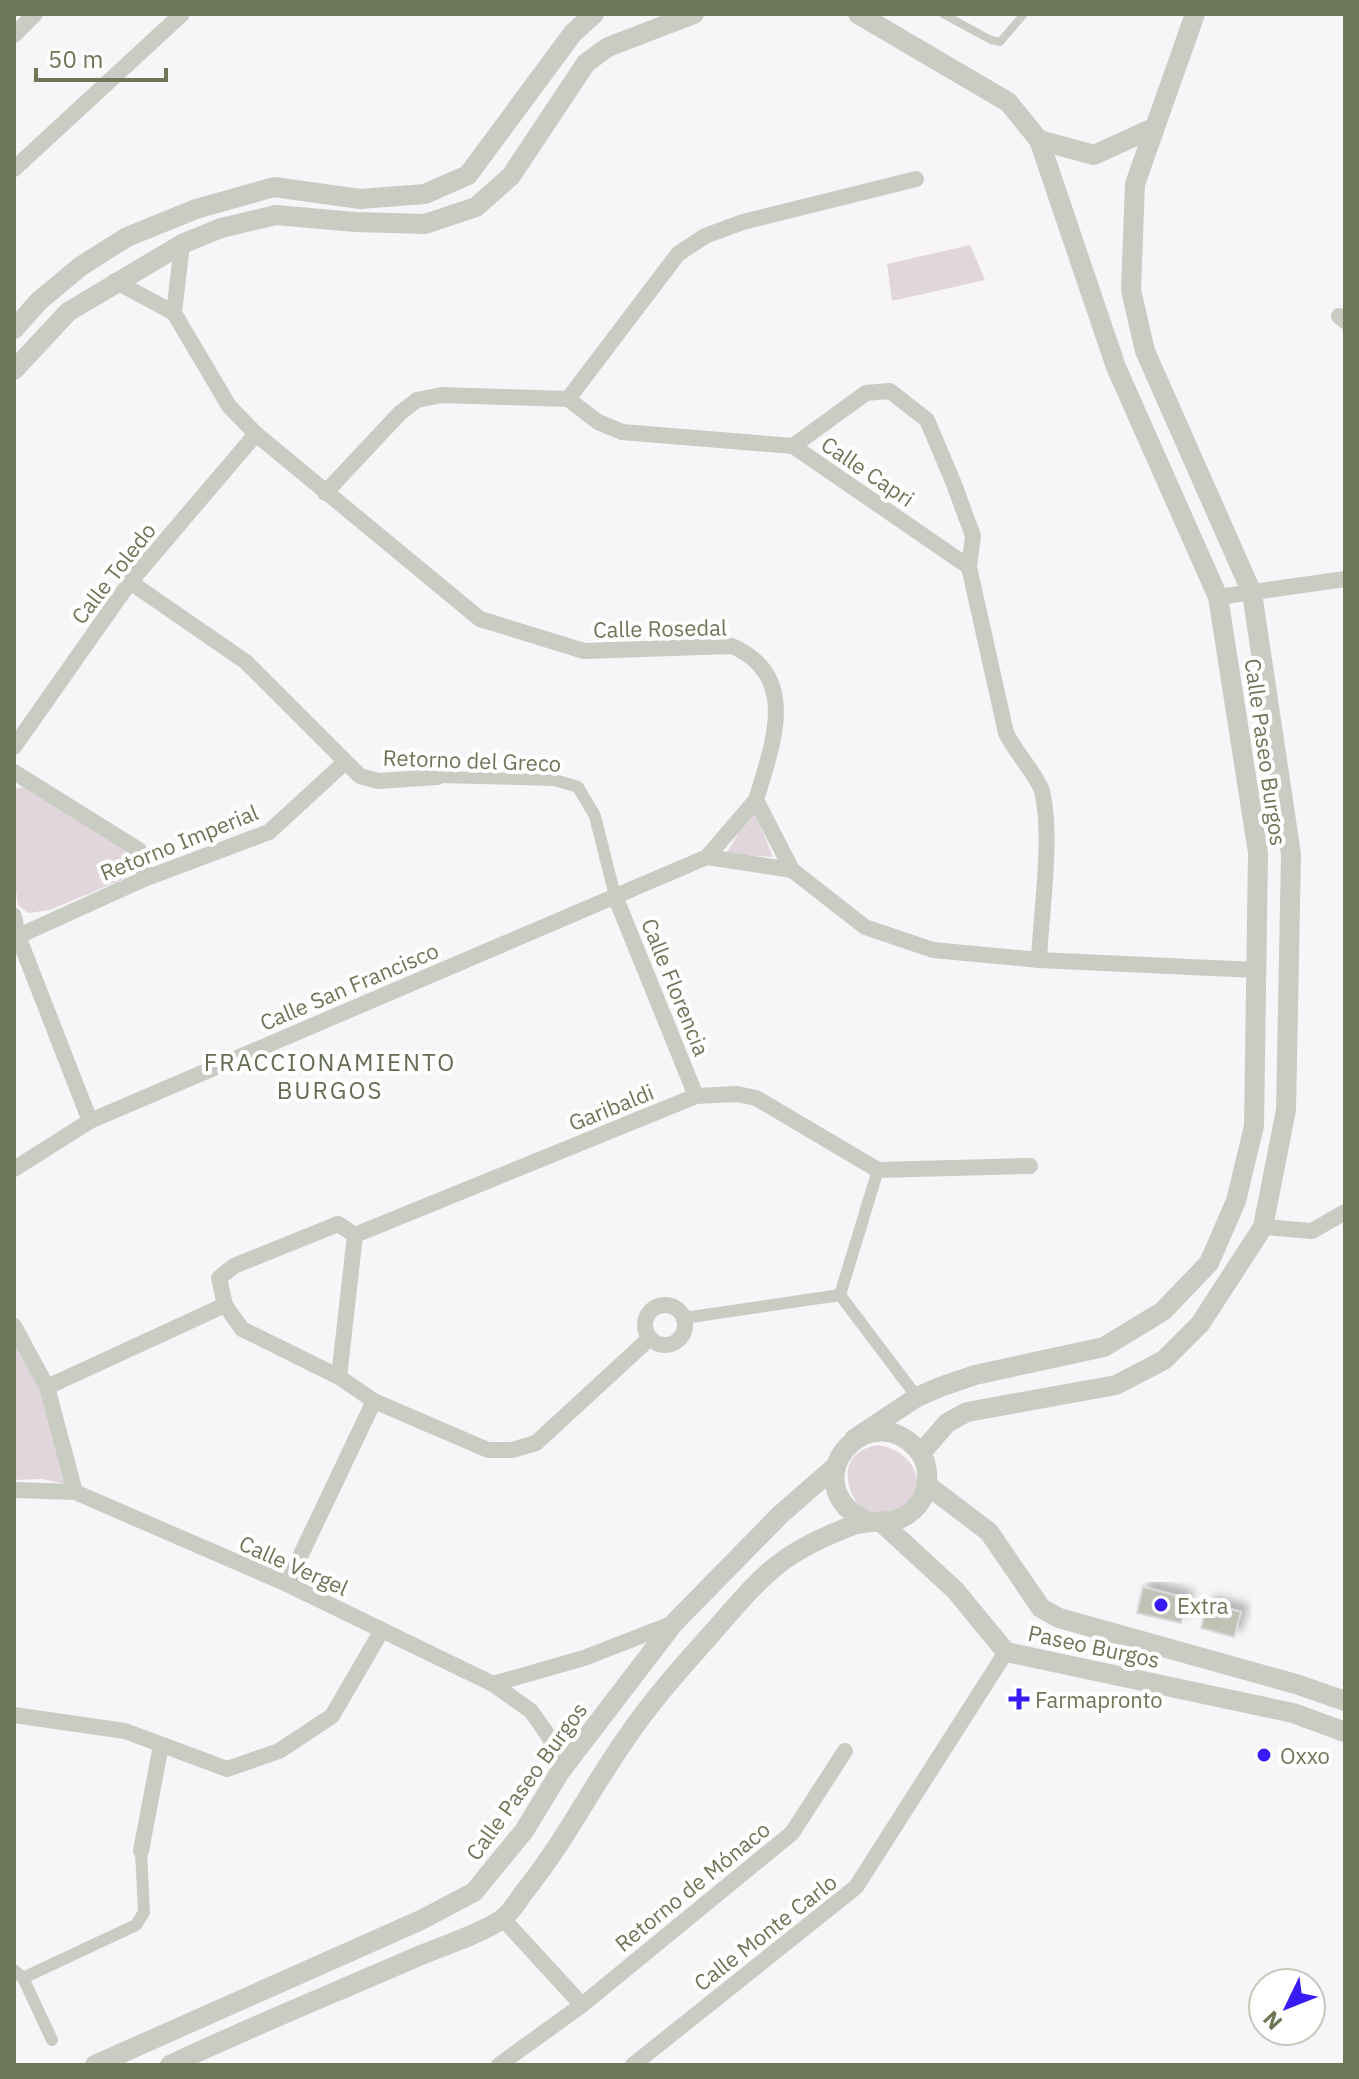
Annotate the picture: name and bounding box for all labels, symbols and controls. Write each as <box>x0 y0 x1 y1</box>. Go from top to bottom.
scale bar <box>36 32 166 82</box>
text: 50 m <box>48 43 103 75</box>
street label: Calle Capri <box>816 429 920 513</box>
street label: Calle Toledo <box>64 516 162 630</box>
street label: Calle Rosedal <box>593 612 727 644</box>
street label: Calle Paseo Burgos <box>1239 657 1293 847</box>
street label: Retorno del Greco <box>382 742 562 778</box>
street label: Retorno Imperial <box>96 797 262 887</box>
street label: Calle Florencia <box>635 914 717 1060</box>
street label: Calle San Francisco <box>255 935 443 1037</box>
district label: FRACCIONAMIENTO BURGOS <box>204 1046 456 1106</box>
street label: Garibaldi <box>564 1077 658 1137</box>
street label: Calle Vergel <box>235 1528 353 1602</box>
place label: Extra <box>1177 1591 1229 1620</box>
marker: Extra <box>1152 1596 1170 1614</box>
street label: Paseo Burgos <box>1025 1618 1163 1674</box>
place label: Farmapronto <box>1035 1685 1163 1714</box>
marker: Farmapronto <box>1010 1690 1028 1708</box>
street label: Calle Paseo Burgos <box>459 1696 593 1866</box>
place label: Oxxo <box>1280 1741 1330 1770</box>
marker: Oxxo <box>1255 1746 1273 1764</box>
street label: Retorno de Mónaco <box>608 1814 776 1958</box>
street label: Calle Monte Carlo <box>688 1867 842 1997</box>
north arrow <box>1247 1967 1327 2047</box>
text: N <box>1256 2005 1288 2037</box>

